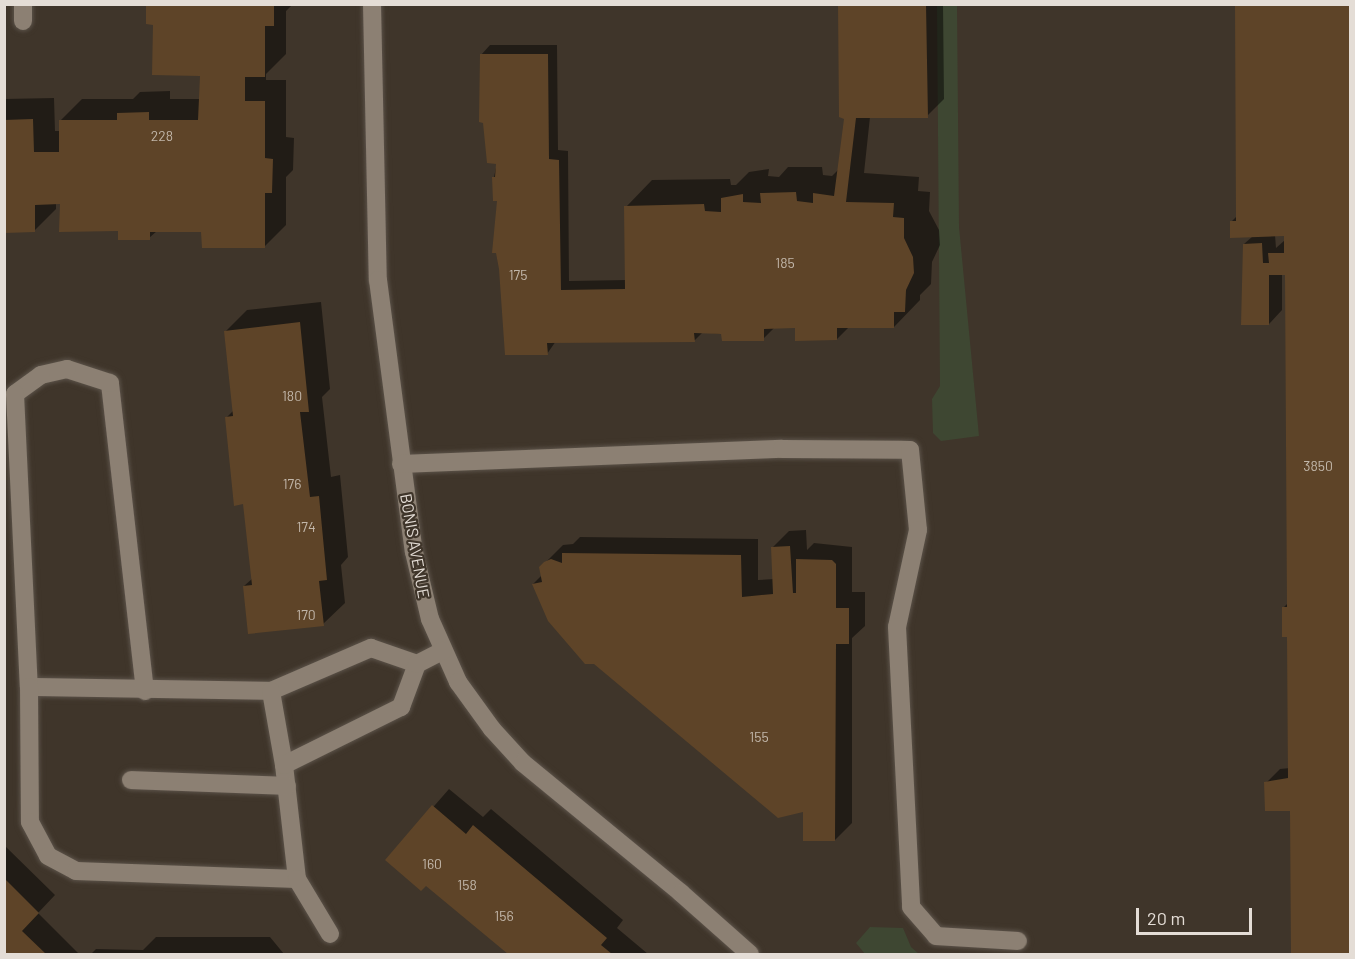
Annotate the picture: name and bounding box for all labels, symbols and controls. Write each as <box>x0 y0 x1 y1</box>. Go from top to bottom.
house number: 228 <box>151 128 173 144</box>
house number: 185 <box>775 255 795 271</box>
house number: 175 <box>509 267 527 283</box>
house number: 180 <box>282 388 302 404</box>
house number: 3850 <box>1303 458 1333 474</box>
house number: 176 <box>283 476 301 492</box>
street label: BONIS AVENUE <box>396 492 434 600</box>
house number: 174 <box>296 519 316 535</box>
house number: 170 <box>296 607 316 623</box>
house number: 155 <box>749 729 769 745</box>
house number: 160 <box>422 856 442 872</box>
house number: 158 <box>457 877 477 893</box>
scale bar <box>1139 896 1254 934</box>
text: 20 m <box>1147 907 1185 929</box>
house number: 156 <box>494 908 514 924</box>

